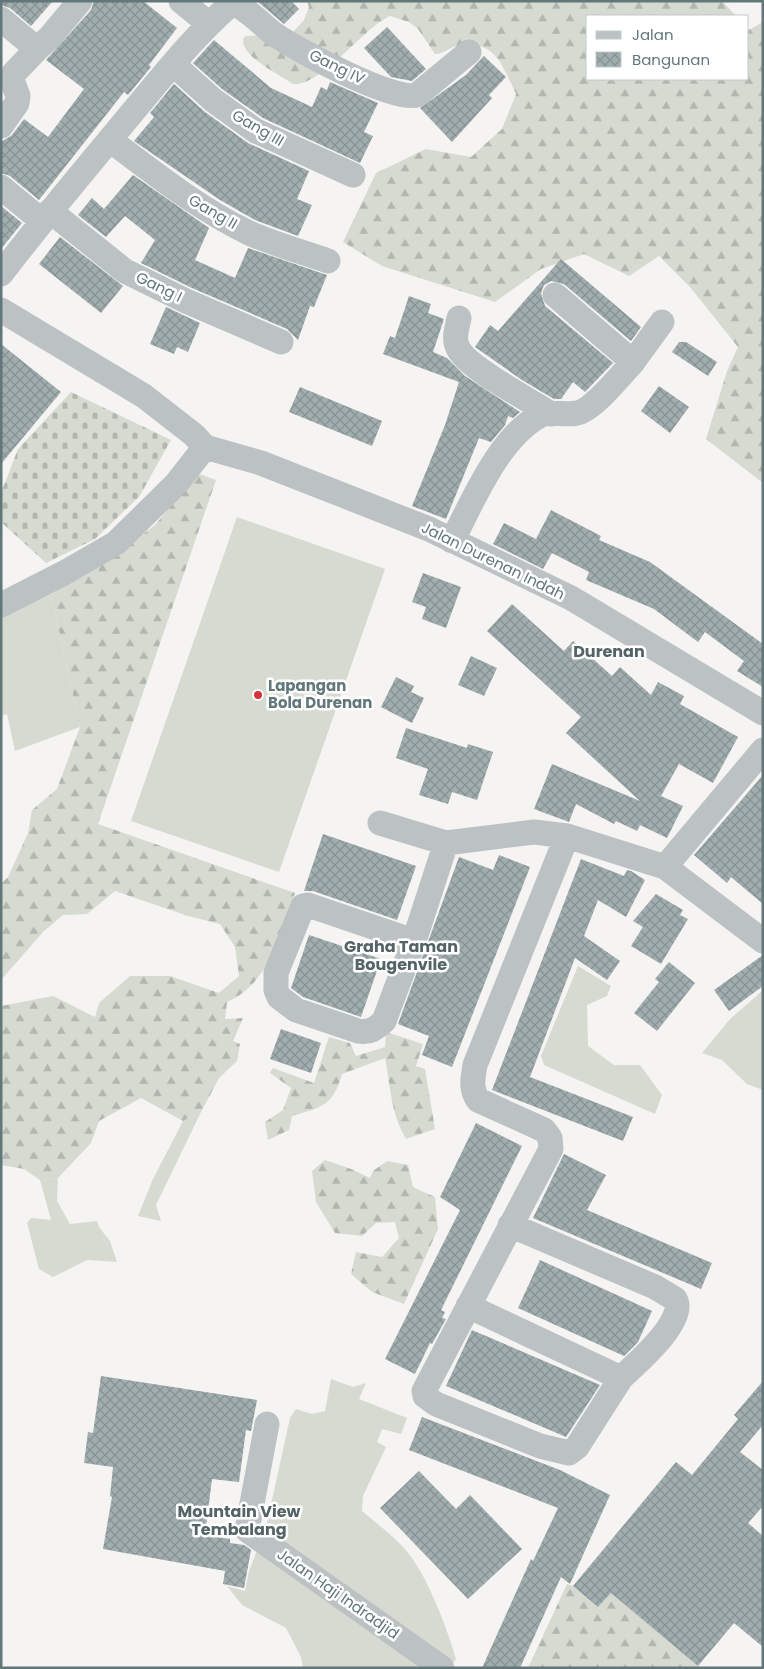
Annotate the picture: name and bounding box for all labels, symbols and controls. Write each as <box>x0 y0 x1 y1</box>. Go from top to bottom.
legend <box>586 15 749 80</box>
text: Jalan <box>632 24 674 45</box>
street label: Gang IV <box>306 44 369 89</box>
text: Bangunan <box>632 49 710 70</box>
street label: Gang III <box>228 104 288 151</box>
street label: Gang II <box>185 189 241 234</box>
street label: Gang I <box>132 266 186 307</box>
street label: Jalan Durenan Indah <box>418 517 568 604</box>
district label: Durenan <box>573 640 645 663</box>
place label: Lapangan Bola Durenan <box>268 675 372 713</box>
marker: Lapangan Bola Durenan <box>252 689 264 701</box>
district label: Graha Taman Bougenvile <box>344 935 458 976</box>
district label: Mountain View Tembalang <box>178 1500 301 1541</box>
street label: Jalan Haji Indradjid <box>273 1544 403 1644</box>

